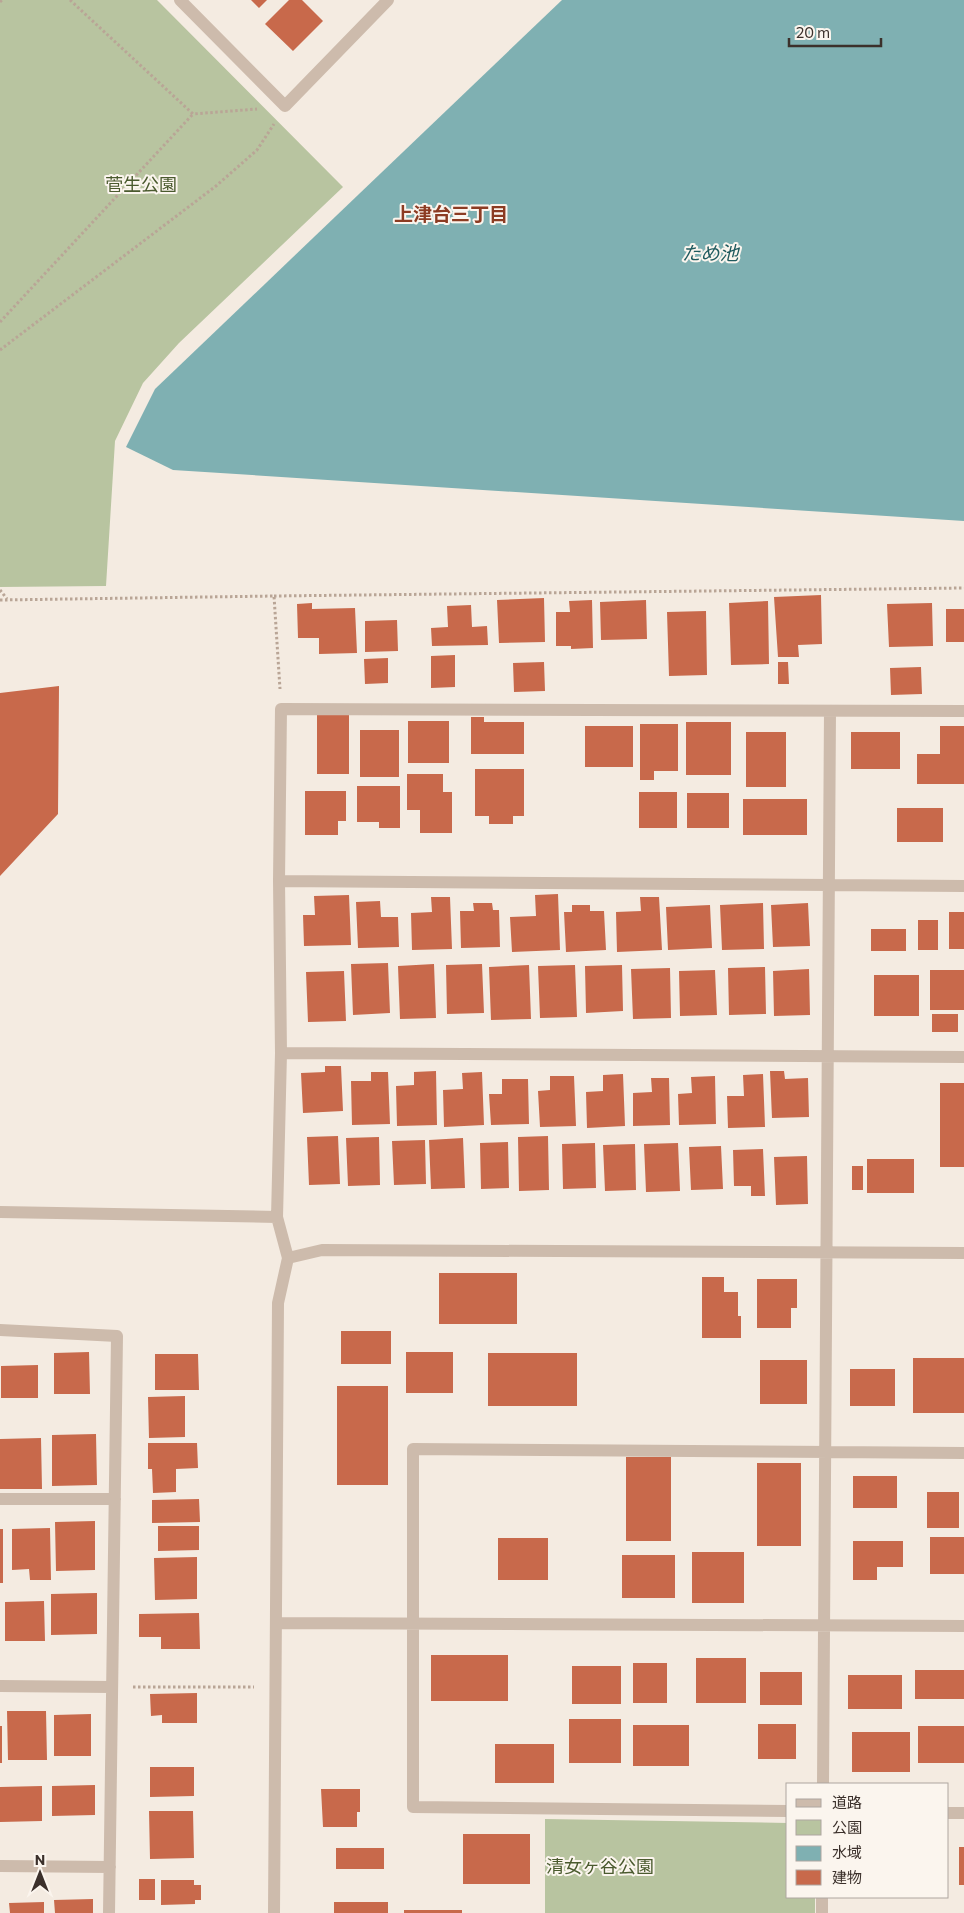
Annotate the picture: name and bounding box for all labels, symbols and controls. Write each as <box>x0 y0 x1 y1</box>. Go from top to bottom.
scale bar <box>789 15 882 47</box>
text: 20 m <box>796 23 830 41</box>
park label: 菅生公園 <box>105 173 177 195</box>
district label: 上津台三丁目 <box>394 202 508 225</box>
water label: ため池 <box>681 241 740 264</box>
legend <box>786 1783 949 1898</box>
text: 道路 <box>832 1793 862 1811</box>
text: 公園 <box>832 1818 862 1836</box>
text: 水域 <box>832 1843 862 1861</box>
north arrow <box>15 1848 65 1898</box>
text: N <box>35 1851 45 1868</box>
park label: 清女ヶ谷公園 <box>546 1855 654 1877</box>
text: 建物 <box>832 1868 862 1886</box>

